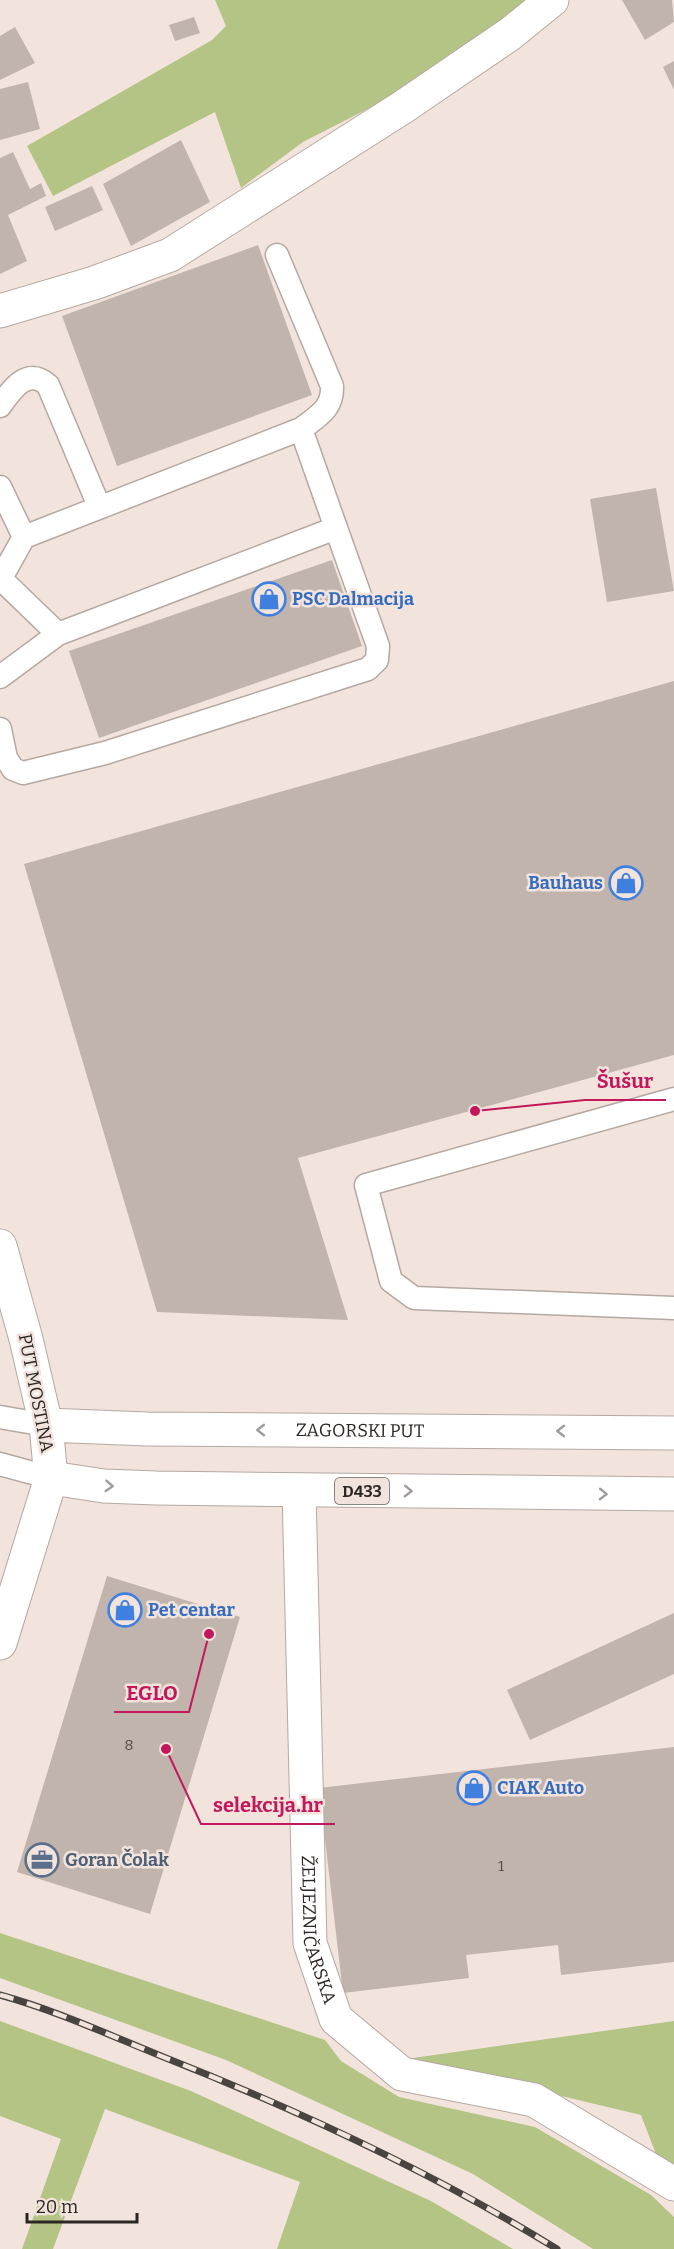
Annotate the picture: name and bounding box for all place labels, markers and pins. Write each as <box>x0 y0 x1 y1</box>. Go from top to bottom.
shop icon: PSC Dalmacija <box>251 581 287 617</box>
place label: PSC Dalmacija <box>292 588 414 610</box>
shop icon: Bauhaus <box>608 865 644 901</box>
place label: Bauhaus <box>528 872 603 894</box>
callout: Šušur <box>585 1062 666 1100</box>
shop icon: Pet centar <box>107 1592 143 1628</box>
place label: Pet centar <box>148 1599 236 1621</box>
callout: EGLO <box>114 1674 189 1712</box>
shop icon: CIAK Auto <box>456 1770 492 1806</box>
place label: CIAK Auto <box>497 1777 584 1799</box>
callout: selekcija.hr <box>201 1786 335 1824</box>
office icon: Goran Čolak <box>24 1842 60 1878</box>
place label: Goran Čolak <box>65 1848 169 1871</box>

